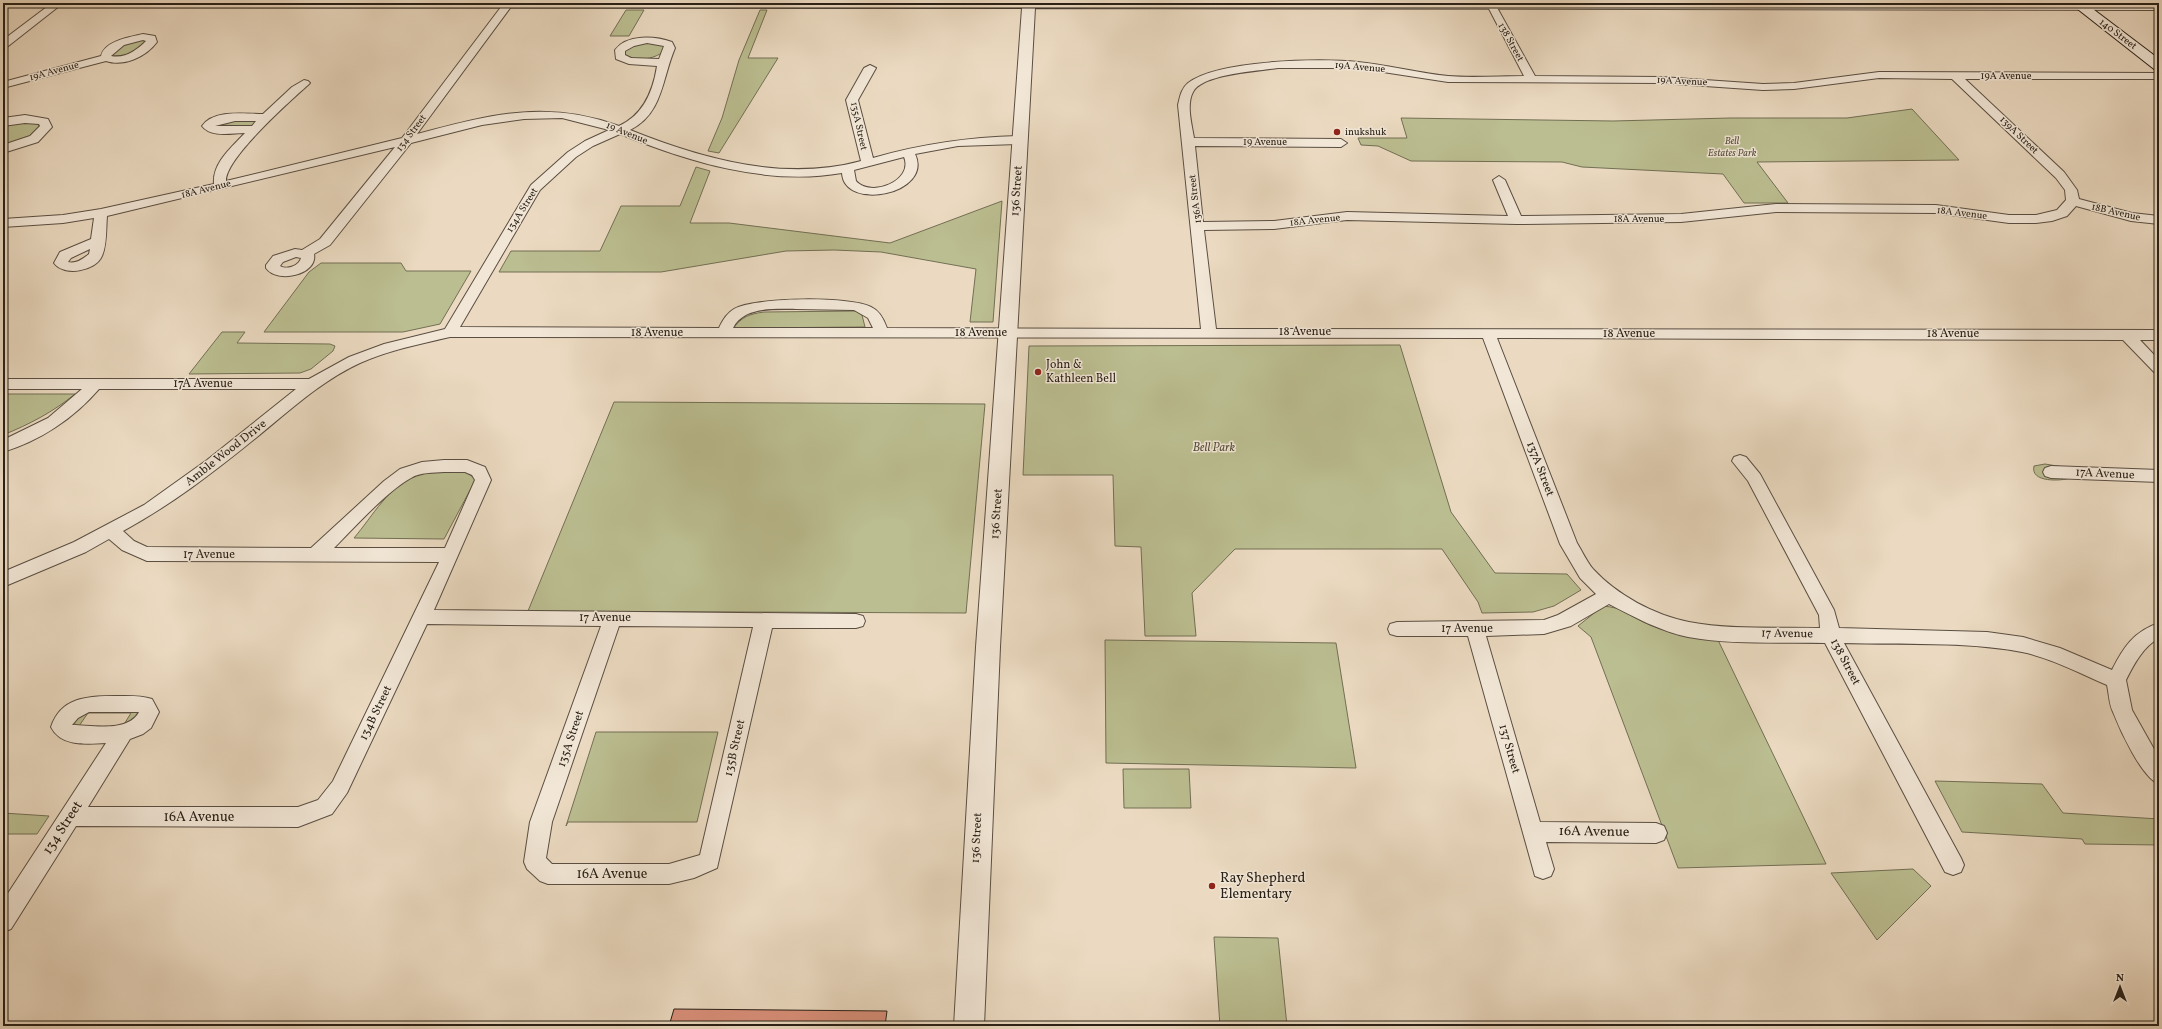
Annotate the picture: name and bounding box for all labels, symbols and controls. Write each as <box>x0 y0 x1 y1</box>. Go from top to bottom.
street label: 140 Street <box>2096 15 2140 53</box>
street label: 138 Street <box>1495 20 1528 64</box>
street label: 19A Avenue <box>28 58 81 84</box>
street label: 19A Avenue <box>1334 58 1386 76</box>
street label: 19A Avenue <box>1981 69 2032 83</box>
street label: 19A Avenue <box>1656 73 1708 89</box>
street label: 135A Street <box>847 101 871 152</box>
street label: 134 Street <box>392 111 430 154</box>
street label: 139A Street <box>1996 113 2042 157</box>
street label: 19 Avenue <box>604 118 650 148</box>
place label: inukshuk <box>1345 125 1387 139</box>
marker: inukshuk <box>1332 127 1342 137</box>
park label: Bell Estates Park <box>1708 134 1757 160</box>
street label: 19 Avenue <box>1243 135 1287 149</box>
street label: 136 Street <box>1007 165 1027 217</box>
street label: 136A Street <box>1185 173 1205 224</box>
street label: 18A Avenue <box>180 176 233 202</box>
street label: 134A Street <box>503 185 542 235</box>
street label: 18B Avenue <box>2090 200 2142 224</box>
street label: 18A Avenue <box>1936 203 1988 223</box>
street label: 18A Avenue <box>1289 210 1341 230</box>
street label: 18A Avenue <box>1614 212 1665 226</box>
street label: 18 Avenue <box>1279 324 1332 340</box>
street label: 18 Avenue <box>631 325 684 341</box>
street label: 18 Avenue <box>955 325 1008 341</box>
street label: 18 Avenue <box>1603 326 1656 342</box>
street label: 18 Avenue <box>1927 326 1980 342</box>
place label: John & Kathleen Bell <box>1046 357 1117 387</box>
marker: John & Kathleen Bell <box>1033 367 1043 377</box>
street label: 17A Avenue <box>173 376 233 392</box>
street label: Amble Wood Drive <box>182 416 270 490</box>
street label: 137A Street <box>1522 439 1558 499</box>
park label: Bell Park <box>1193 440 1236 456</box>
street label: 17A Avenue <box>2075 464 2135 484</box>
street label: 136 Street <box>987 488 1007 540</box>
street label: 17 Avenue <box>183 547 235 563</box>
street label: 17 Avenue <box>579 610 631 626</box>
street label: 17 Avenue <box>1441 621 1493 637</box>
street label: 17 Avenue <box>1761 626 1814 642</box>
street label: 138 Street <box>1826 636 1864 688</box>
street label: 134B Street <box>356 683 396 743</box>
street label: 135A Street <box>554 709 588 769</box>
street label: 135B Street <box>721 718 749 778</box>
street label: 137 Street <box>1494 723 1524 775</box>
street label: 134 Street <box>39 797 87 859</box>
street label: 16A Avenue <box>164 808 235 827</box>
street label: 136 Street <box>968 812 986 864</box>
street label: 16A Avenue <box>1558 822 1630 842</box>
street label: 16A Avenue <box>577 865 648 884</box>
place label: Ray Shepherd Elementary <box>1220 869 1306 904</box>
marker: Ray Shepherd Elementary <box>1207 881 1217 891</box>
north arrow <box>2100 967 2140 1007</box>
text: N <box>2116 971 2124 986</box>

